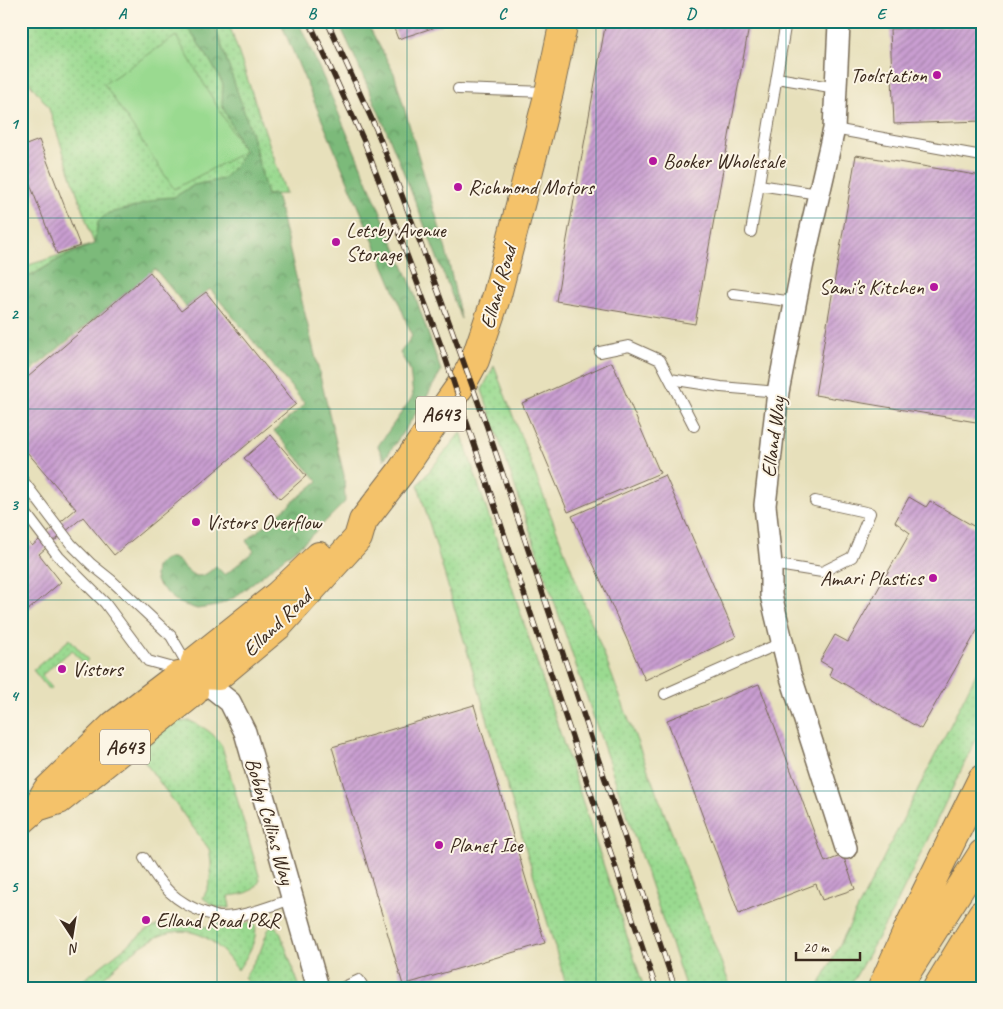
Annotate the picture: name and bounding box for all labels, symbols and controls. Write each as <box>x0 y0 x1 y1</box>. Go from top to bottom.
text: A <box>118 4 128 24</box>
text: B <box>308 4 318 24</box>
text: C <box>498 4 508 24</box>
text: D <box>686 4 697 24</box>
text: E <box>877 4 888 24</box>
place label: Toolstation <box>850 62 928 88</box>
marker: Toolstation <box>931 69 943 81</box>
text: 1 <box>10 114 19 134</box>
place label: Booker Wholesale <box>663 148 787 174</box>
marker: Booker Wholesale <box>647 155 659 167</box>
place label: Richmond Motors <box>468 174 596 200</box>
marker: Richmond Motors <box>452 181 464 193</box>
place label: Letsby Avenue Storage <box>346 217 447 267</box>
marker: Letsby Avenue Storage <box>330 236 342 248</box>
street label: Elland Road <box>474 239 523 332</box>
place label: Sami's Kitchen <box>819 274 925 300</box>
marker: Sami's Kitchen <box>928 281 940 293</box>
text: 2 <box>10 304 19 324</box>
street label: Elland Way <box>755 393 791 479</box>
road number: A643 <box>416 396 466 432</box>
text: 3 <box>10 495 19 515</box>
place label: Vistors Overflow <box>206 509 323 535</box>
marker: Vistors Overflow <box>190 516 202 528</box>
place label: Amari Plastics <box>820 565 925 591</box>
marker: Amari Plastics <box>927 572 939 584</box>
street label: Elland Road <box>237 581 319 662</box>
place label: Vistors <box>72 656 124 682</box>
marker: Vistors <box>56 663 68 675</box>
text: 4 <box>10 686 19 706</box>
road number: A643 <box>100 730 150 764</box>
street label: Bobby Collins Way <box>240 755 301 889</box>
place label: Planet Ice <box>449 832 524 858</box>
marker: Planet Ice <box>433 839 445 851</box>
text: 5 <box>11 877 20 897</box>
place label: Elland Road P&R <box>156 907 282 933</box>
north arrow <box>48 912 98 962</box>
marker: Elland Road P&R <box>140 914 152 926</box>
scale bar <box>796 929 859 961</box>
text: 20 m <box>803 938 830 957</box>
text: N <box>66 939 81 958</box>

